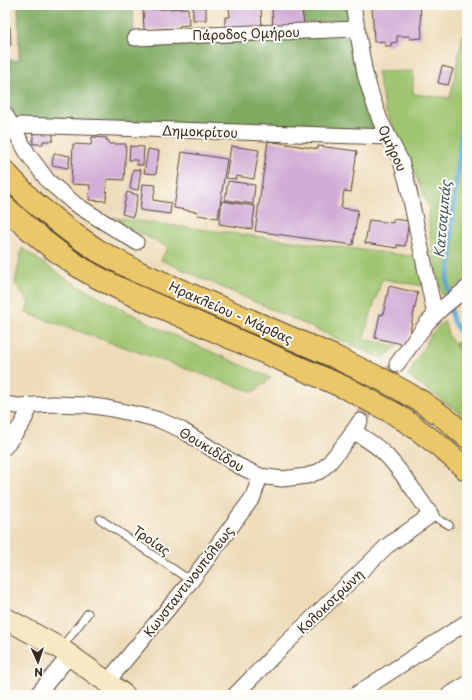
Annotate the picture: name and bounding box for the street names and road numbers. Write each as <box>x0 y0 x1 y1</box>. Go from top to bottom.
street label: Πάροδος Ομήρου <box>192 22 300 44</box>
street label: Δημοκρίτου <box>162 120 238 142</box>
street label: Ομήρου <box>374 122 412 174</box>
street label: Ηρακλείου - Μάρθας <box>166 276 296 348</box>
street label: Θουκιδίδου <box>176 422 248 476</box>
street label: Τροίας <box>129 520 175 560</box>
street label: Κωνσταντινουπόλεως <box>139 521 238 640</box>
street label: Κολοκοτρώνη <box>293 564 367 638</box>

